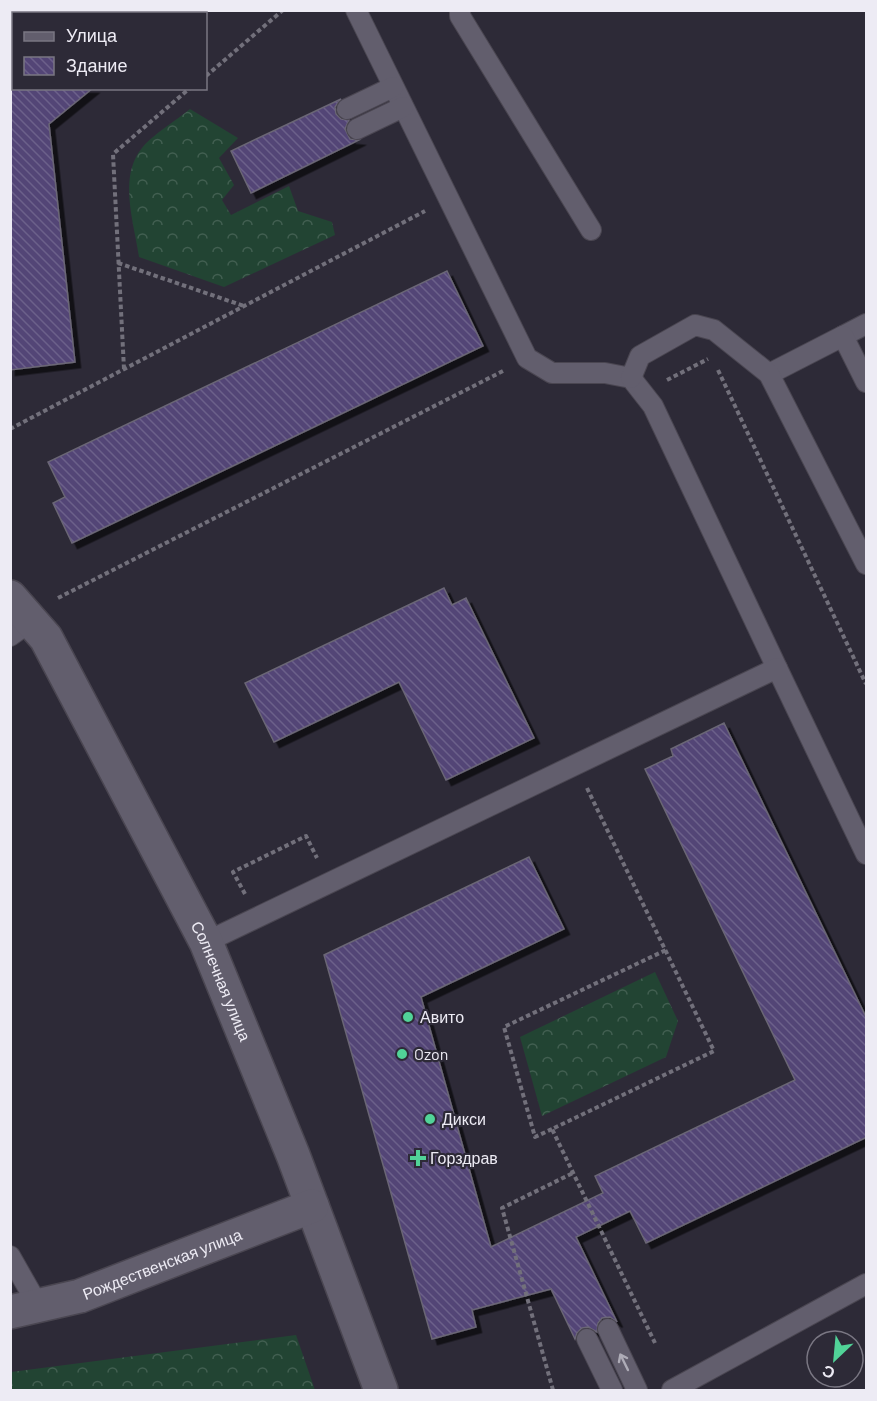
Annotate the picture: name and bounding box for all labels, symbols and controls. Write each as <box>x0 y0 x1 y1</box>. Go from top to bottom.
legend <box>12 12 207 90</box>
text: Улица <box>66 24 118 46</box>
text: Здание <box>66 54 127 76</box>
street label: Солнечная улица <box>188 917 255 1044</box>
place label: Авито <box>420 1007 464 1026</box>
marker: Авито <box>401 1010 415 1024</box>
place label: Ozon <box>414 1044 448 1063</box>
marker: Ozon <box>395 1047 409 1061</box>
place label: Дикси <box>442 1109 486 1128</box>
marker: Дикси <box>423 1112 437 1126</box>
place label: Горздрав <box>430 1148 498 1167</box>
marker: Горздрав <box>411 1151 425 1165</box>
street label: Рождественская улица <box>80 1224 244 1303</box>
north arrow <box>805 1329 865 1389</box>
one-way arrow <box>617 1353 629 1371</box>
text: С <box>818 1362 838 1384</box>

